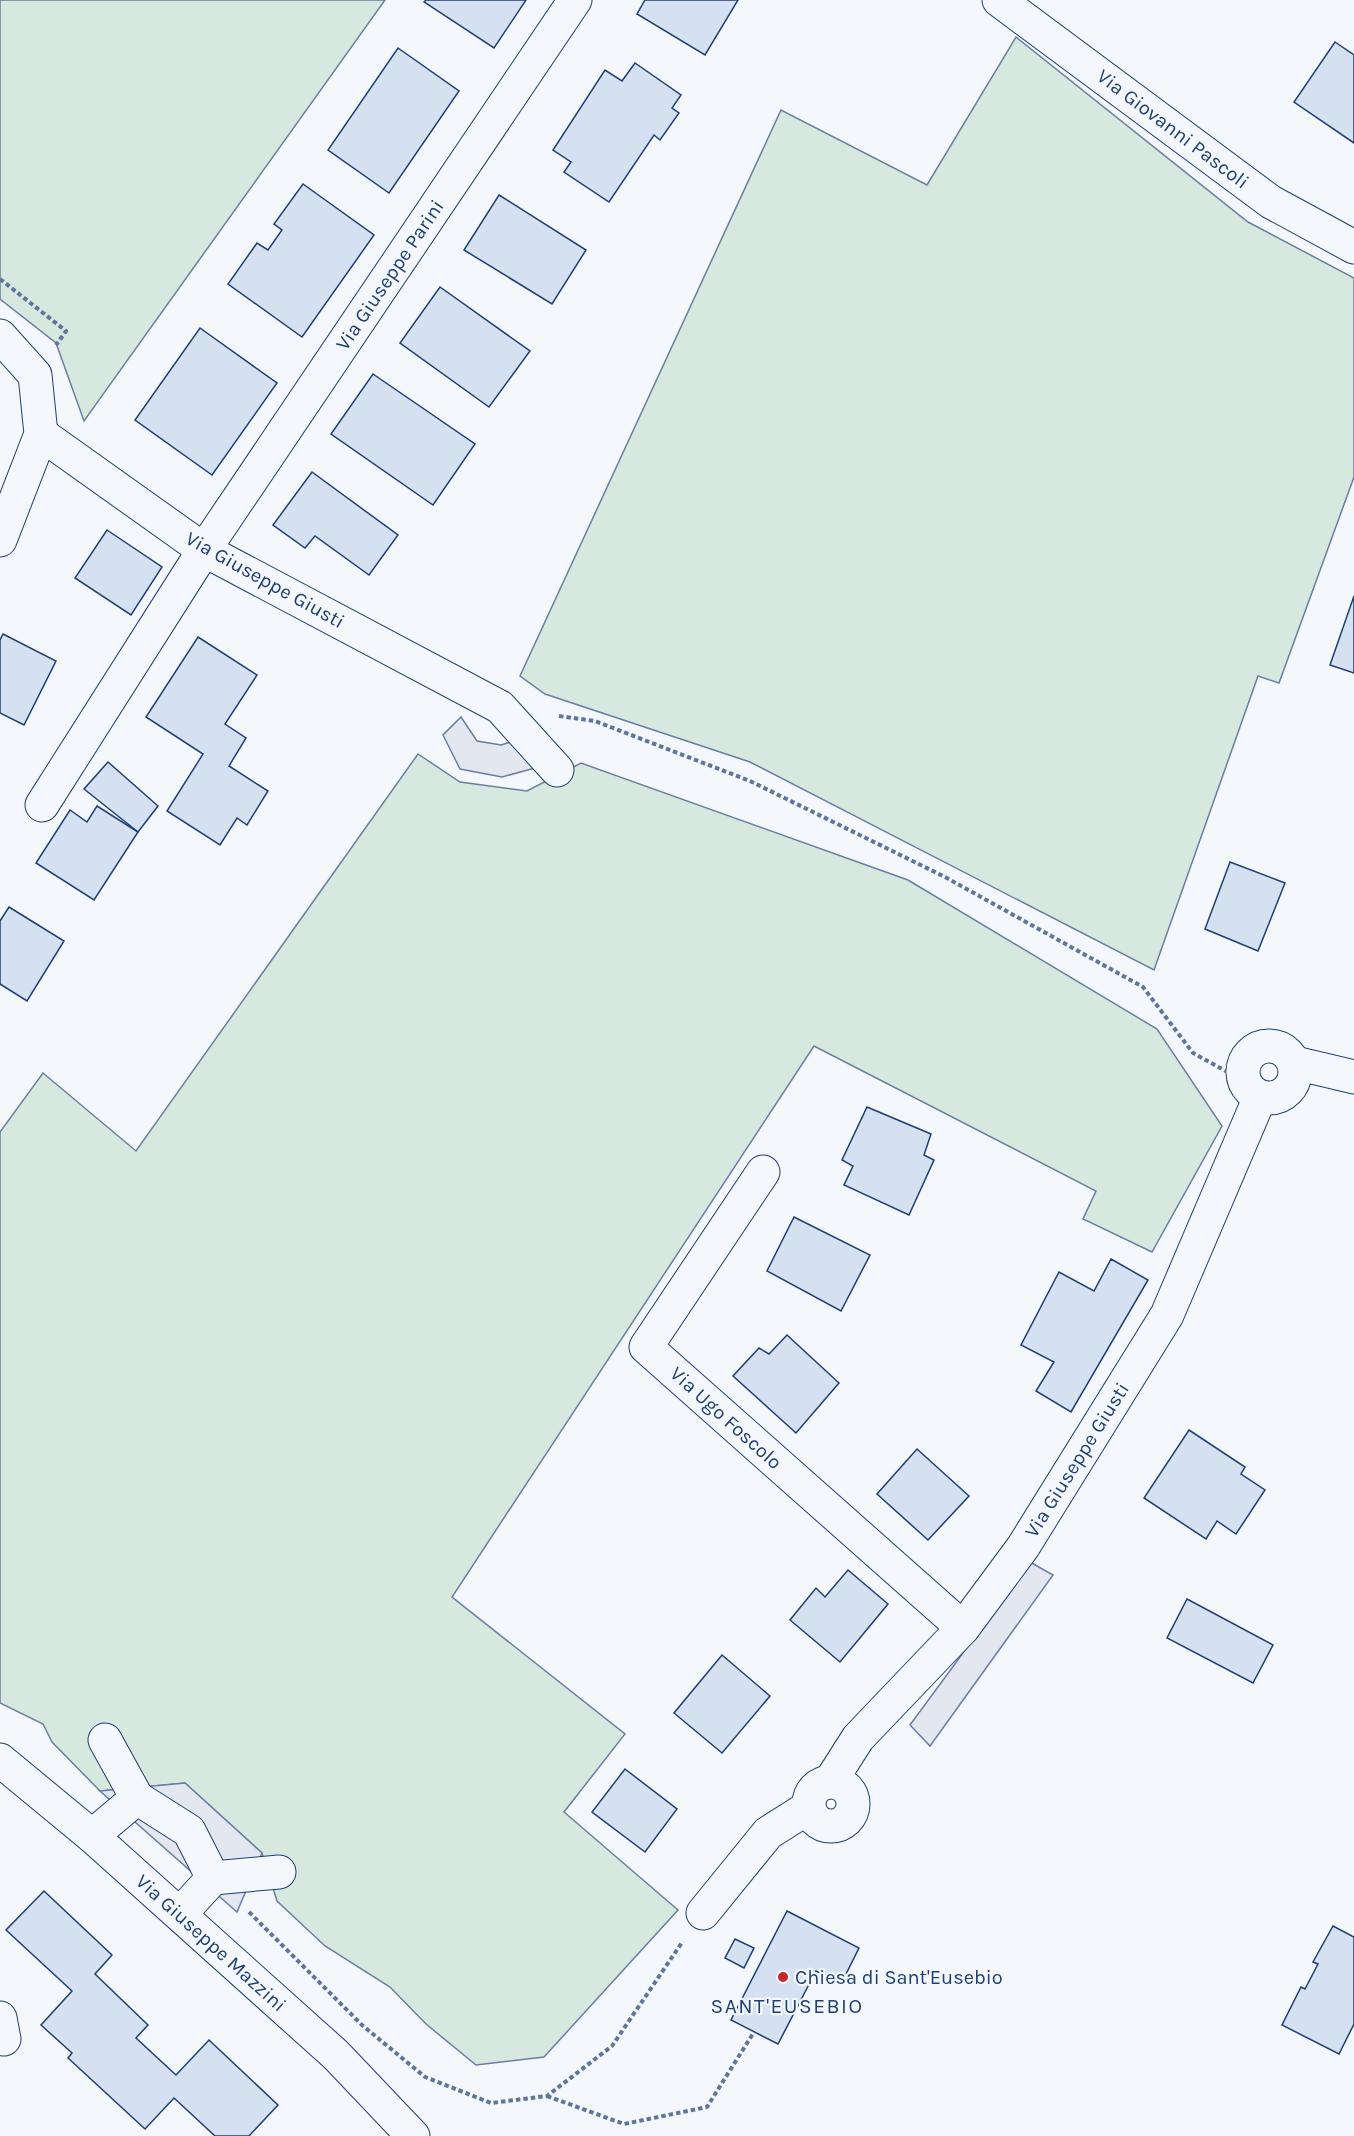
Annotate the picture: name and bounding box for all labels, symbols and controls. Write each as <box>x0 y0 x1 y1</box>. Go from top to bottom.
street label: Via Giovanni Pascoli <box>1093 64 1253 194</box>
street label: Via Giuseppe Parini <box>331 195 449 355</box>
street label: Via Giuseppe Giusti <box>182 527 348 633</box>
street label: Via Ugo Foscolo <box>665 1362 787 1474</box>
street label: Via Giuseppe Giusti <box>1020 1378 1134 1542</box>
street label: Via Giuseppe Mazzini <box>131 1870 291 2016</box>
place label: Chiesa di Sant'Eusebio <box>795 1966 1003 1989</box>
marker: Chiesa di Sant'Eusebio <box>776 1970 790 1984</box>
district label: SANT'EUSEBIO <box>711 1994 863 2018</box>

